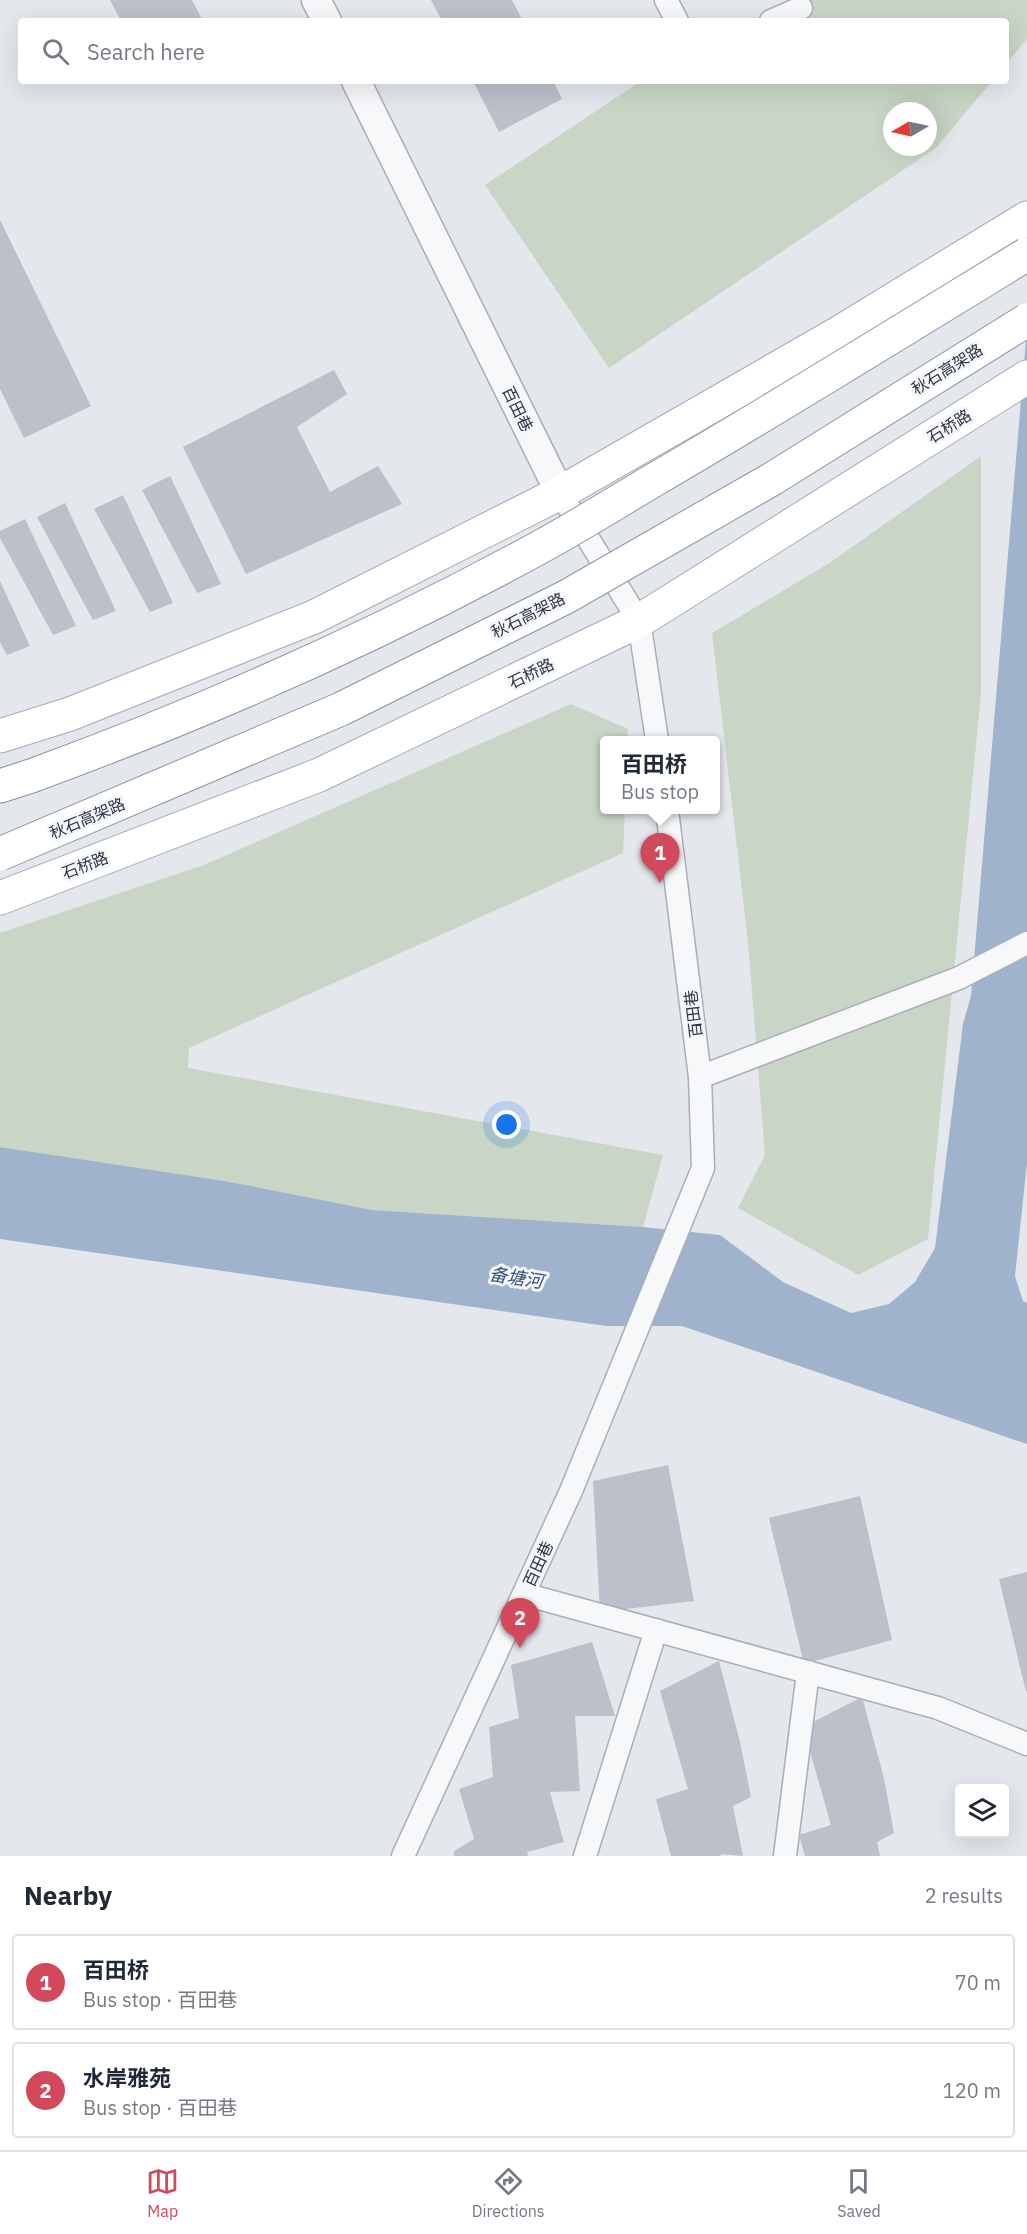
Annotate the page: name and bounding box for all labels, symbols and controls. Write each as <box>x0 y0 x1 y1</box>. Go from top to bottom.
search box <box>18 18 1009 84</box>
icon: search <box>39 35 72 68</box>
text: Search here <box>87 37 205 66</box>
north arrow <box>883 102 937 156</box>
street label: 秋石高架路 <box>908 339 986 399</box>
street label: 百田巷 <box>498 383 538 435</box>
street label: 石桥路 <box>923 405 975 447</box>
street label: 秋石高架路 <box>488 588 568 642</box>
street label: 石桥路 <box>505 653 557 693</box>
popup <box>600 736 720 814</box>
text: 百田桥 <box>621 749 687 778</box>
text: Bus stop <box>621 778 699 805</box>
street label: 秋石高架路 <box>46 793 128 843</box>
pin: 1 <box>640 834 680 883</box>
street label: 石桥路 <box>59 847 111 883</box>
street label: 百田巷 <box>680 989 706 1039</box>
your location <box>492 1110 521 1139</box>
water label: 备塘河 <box>488 1262 548 1294</box>
street label: 百田巷 <box>519 1538 557 1590</box>
pin: 2 <box>500 1598 540 1648</box>
map controls <box>955 1784 1009 1838</box>
button: layers <box>955 1784 1009 1838</box>
text: Nearby <box>24 1878 112 1912</box>
text: 2 results <box>925 1882 1003 1909</box>
text: 百田桥 <box>83 1955 149 1984</box>
text: 1 <box>40 1969 52 1996</box>
text: 70 m <box>955 1969 1001 1996</box>
text: Bus stop · 百田巷 <box>83 1986 237 2013</box>
text: 水岸雅苑 <box>83 2063 171 2092</box>
text: 2 <box>40 2077 52 2104</box>
text: 120 m <box>943 2077 1001 2104</box>
text: Bus stop · 百田巷 <box>83 2094 237 2121</box>
tab: Map <box>146 2165 179 2221</box>
tab: Directions <box>472 2165 545 2221</box>
tab: Saved <box>837 2165 881 2221</box>

